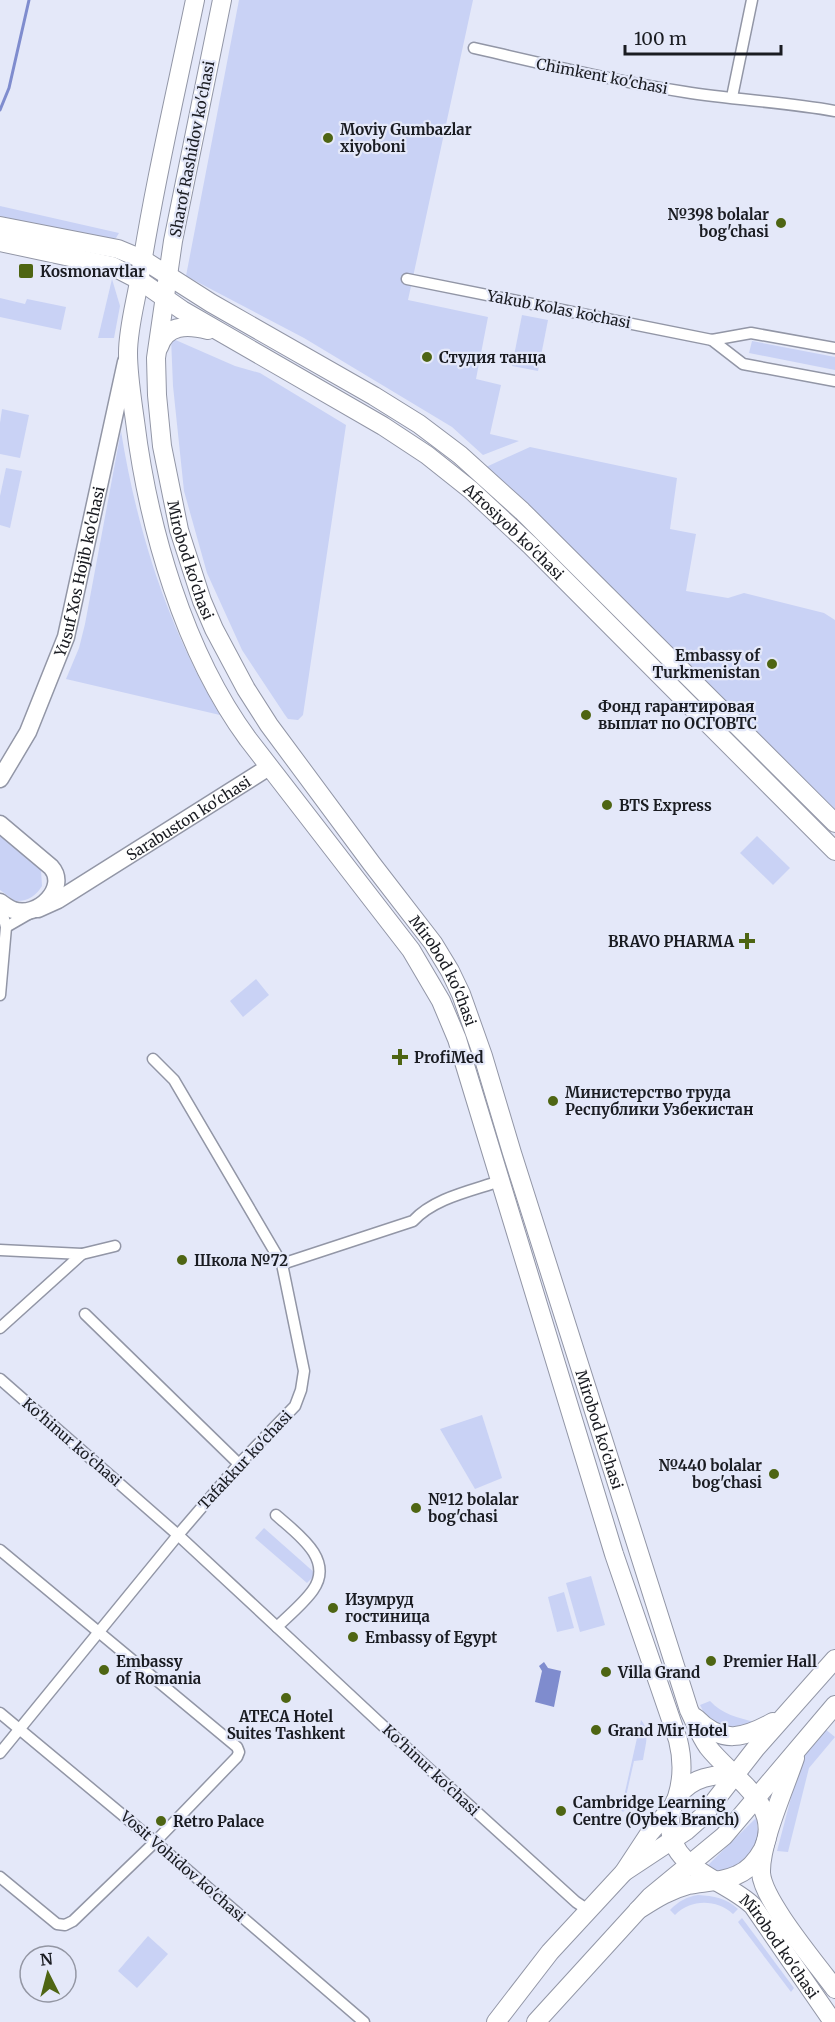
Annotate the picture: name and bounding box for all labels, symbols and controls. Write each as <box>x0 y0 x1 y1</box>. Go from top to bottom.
scale bar <box>625 18 781 56</box>
text: 100 m <box>634 27 687 50</box>
street label: Chimkent ko'chasi <box>535 54 669 98</box>
street label: Sharof Rashidov ko'chasi <box>166 59 218 239</box>
place label: Moviy Gumbazlar xiyoboni <box>340 120 472 156</box>
marker: Moviy Gumbazlar xiyoboni <box>321 131 335 145</box>
place label: №398 bolalar bog'chasi <box>668 205 769 241</box>
marker: №398 bolalar bog'chasi <box>774 216 788 230</box>
marker: Kosmonavtlar <box>17 262 35 280</box>
place label: Kosmonavtlar <box>40 262 145 281</box>
street label: Yakub Kolas koʻchasi <box>485 286 633 332</box>
place label: Студия танца <box>439 348 547 367</box>
marker: Студия танца <box>420 350 434 364</box>
street label: Afrosiyob ko'chasi <box>460 478 568 583</box>
street label: Yusuf Xos Hojib ko'chasi <box>49 484 108 660</box>
street label: Mirobod ko'chasi <box>164 499 218 623</box>
place label: Embassy of Turkmenistan <box>653 646 761 682</box>
marker: Embassy of Turkmenistan <box>765 657 779 671</box>
place label: Фонд гарантировая выплат по ОСГОВТС <box>598 697 757 733</box>
marker: Фонд гарантировая выплат по ОСГОВТС <box>579 708 593 722</box>
street label: Sarabuston ko'chasi <box>123 771 254 864</box>
place label: BTS Express <box>619 796 712 815</box>
marker: BTS Express <box>600 798 614 812</box>
street label: Mirobod ko'chasi <box>405 911 481 1028</box>
place label: BRAVO PHARMA <box>608 932 734 951</box>
marker: BRAVO PHARMA <box>738 932 756 950</box>
marker: ProfiMed <box>391 1048 409 1066</box>
place label: ProfiMed <box>414 1048 484 1067</box>
place label: Министерство труда Республики Узбекистан <box>565 1083 754 1119</box>
marker: Министерство труда Республики Узбекистан <box>546 1094 560 1108</box>
place label: Школа №72 <box>194 1251 288 1270</box>
marker: Школа №72 <box>175 1253 189 1267</box>
street label: Mirobod ko'chasi <box>572 1367 628 1491</box>
street label: Ko‘hinur ko‘chasi <box>19 1394 126 1490</box>
street label: Tafakkur ko'chasi <box>194 1406 296 1513</box>
place label: №440 bolalar bog'chasi <box>659 1456 762 1492</box>
marker: №440 bolalar bog'chasi <box>767 1467 781 1481</box>
place label: №12 bolalar bog'chasi <box>428 1490 519 1526</box>
marker: №12 bolalar bog'chasi <box>409 1501 423 1515</box>
place label: Изумруд гостиница <box>345 1590 430 1626</box>
marker: Изумруд гостиница <box>326 1601 340 1615</box>
place label: Embassy of Egypt <box>365 1628 497 1647</box>
marker: Embassy of Egypt <box>346 1630 360 1644</box>
place label: Embassy of Romania <box>116 1652 202 1688</box>
place label: Premier Hall <box>723 1652 817 1671</box>
marker: Premier Hall <box>704 1654 718 1668</box>
marker: Embassy of Romania <box>97 1663 111 1677</box>
place label: Villa Grand <box>617 1663 700 1682</box>
marker: Villa Grand <box>599 1665 613 1679</box>
marker: ATECA Hotel Suites Tashkent <box>279 1691 293 1705</box>
place label: ATECA Hotel Suites Tashkent <box>227 1707 345 1743</box>
street label: Ko‘hinur ko‘chasi <box>379 1720 483 1820</box>
place label: Grand Mir Hotel <box>608 1721 728 1740</box>
marker: Grand Mir Hotel <box>589 1723 603 1737</box>
place label: Cambridge Learning Centre (Oybek Branch) <box>573 1793 739 1829</box>
marker: Cambridge Learning Centre (Oybek Branch) <box>554 1804 568 1818</box>
street label: Vosit Vohidov ko'chasi <box>116 1806 249 1926</box>
place label: Retro Palace <box>173 1812 264 1831</box>
marker: Retro Palace <box>154 1814 168 1828</box>
street label: Mirobod ko'chasi <box>736 1890 823 2002</box>
north arrow <box>18 1944 78 2004</box>
text: N <box>39 1948 54 1970</box>

